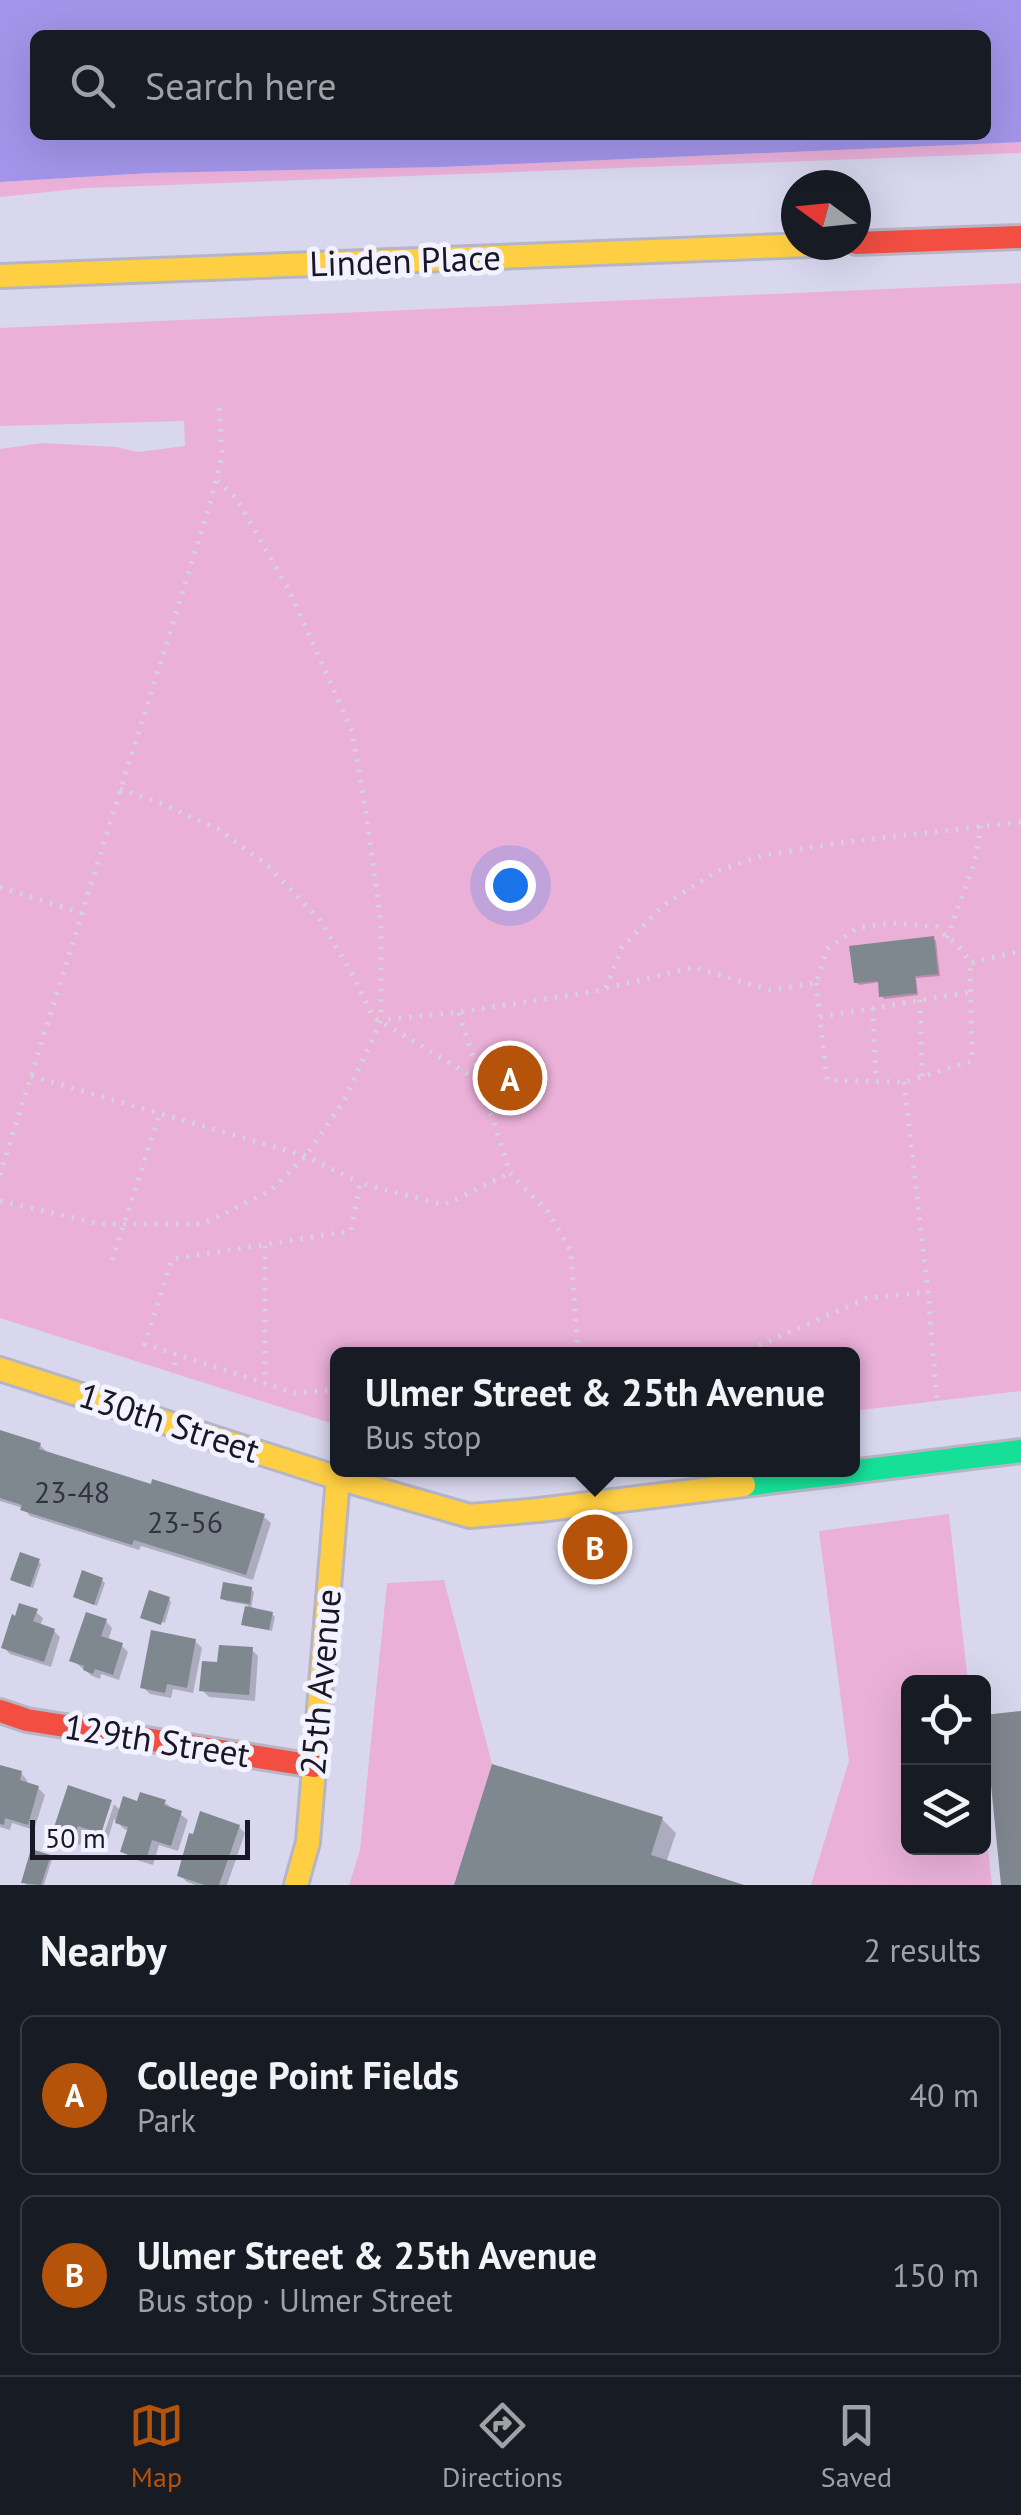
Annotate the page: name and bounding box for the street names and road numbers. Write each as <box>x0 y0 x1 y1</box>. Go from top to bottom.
street label: Linden Place <box>308 234 502 286</box>
street label: 130th Street <box>73 1371 265 1473</box>
street label: 25th Avenue <box>289 1587 351 1777</box>
street label: 129th Street <box>61 1703 253 1777</box>

